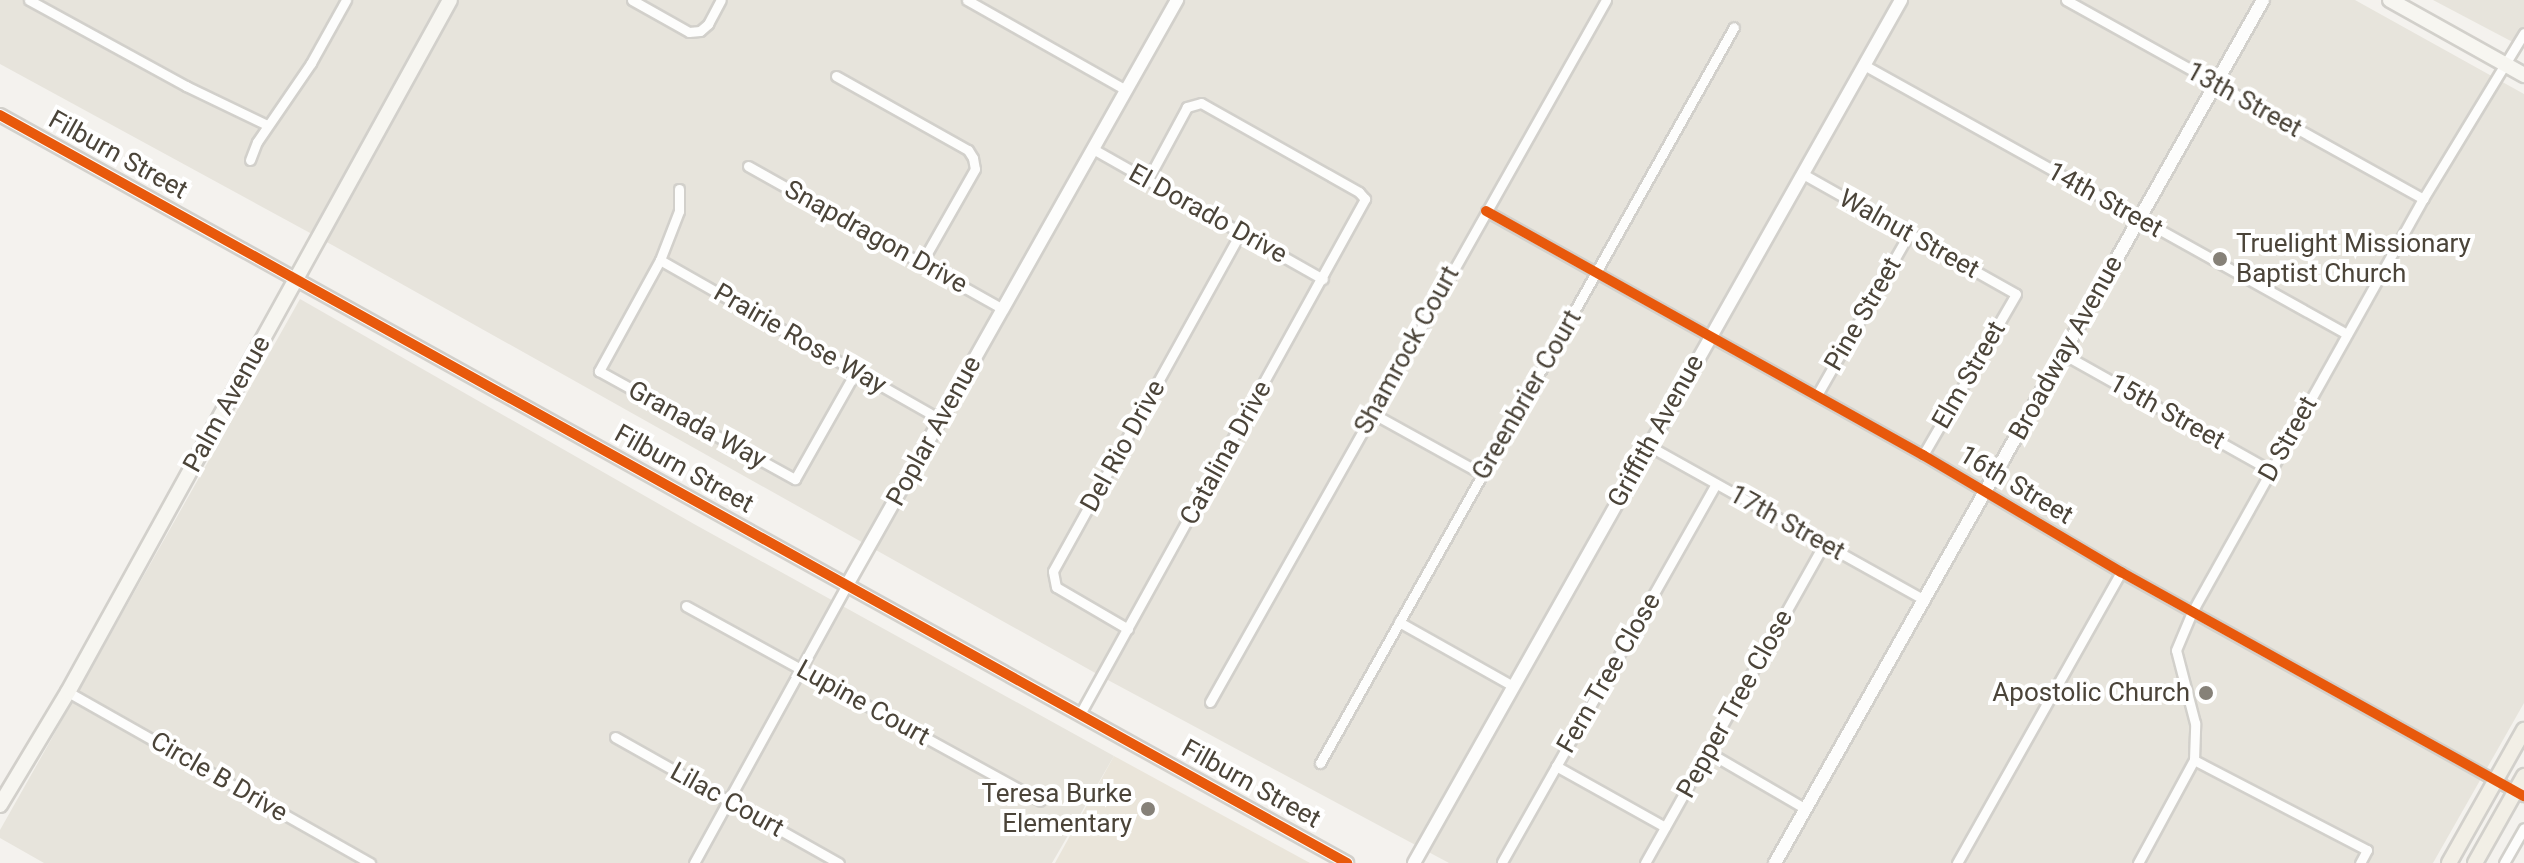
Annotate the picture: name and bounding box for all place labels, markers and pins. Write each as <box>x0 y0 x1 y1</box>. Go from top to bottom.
place label: Truelight Missionary Baptist Church <box>2236 228 2471 290</box>
marker: Truelight Missionary Baptist Church <box>2211 250 2229 268</box>
place label: Apostolic Church <box>1992 677 2190 709</box>
marker: Apostolic Church <box>2197 684 2215 702</box>
place label: Teresa Burke Elementary <box>982 778 1132 840</box>
marker: Teresa Burke Elementary <box>1139 800 1157 818</box>

